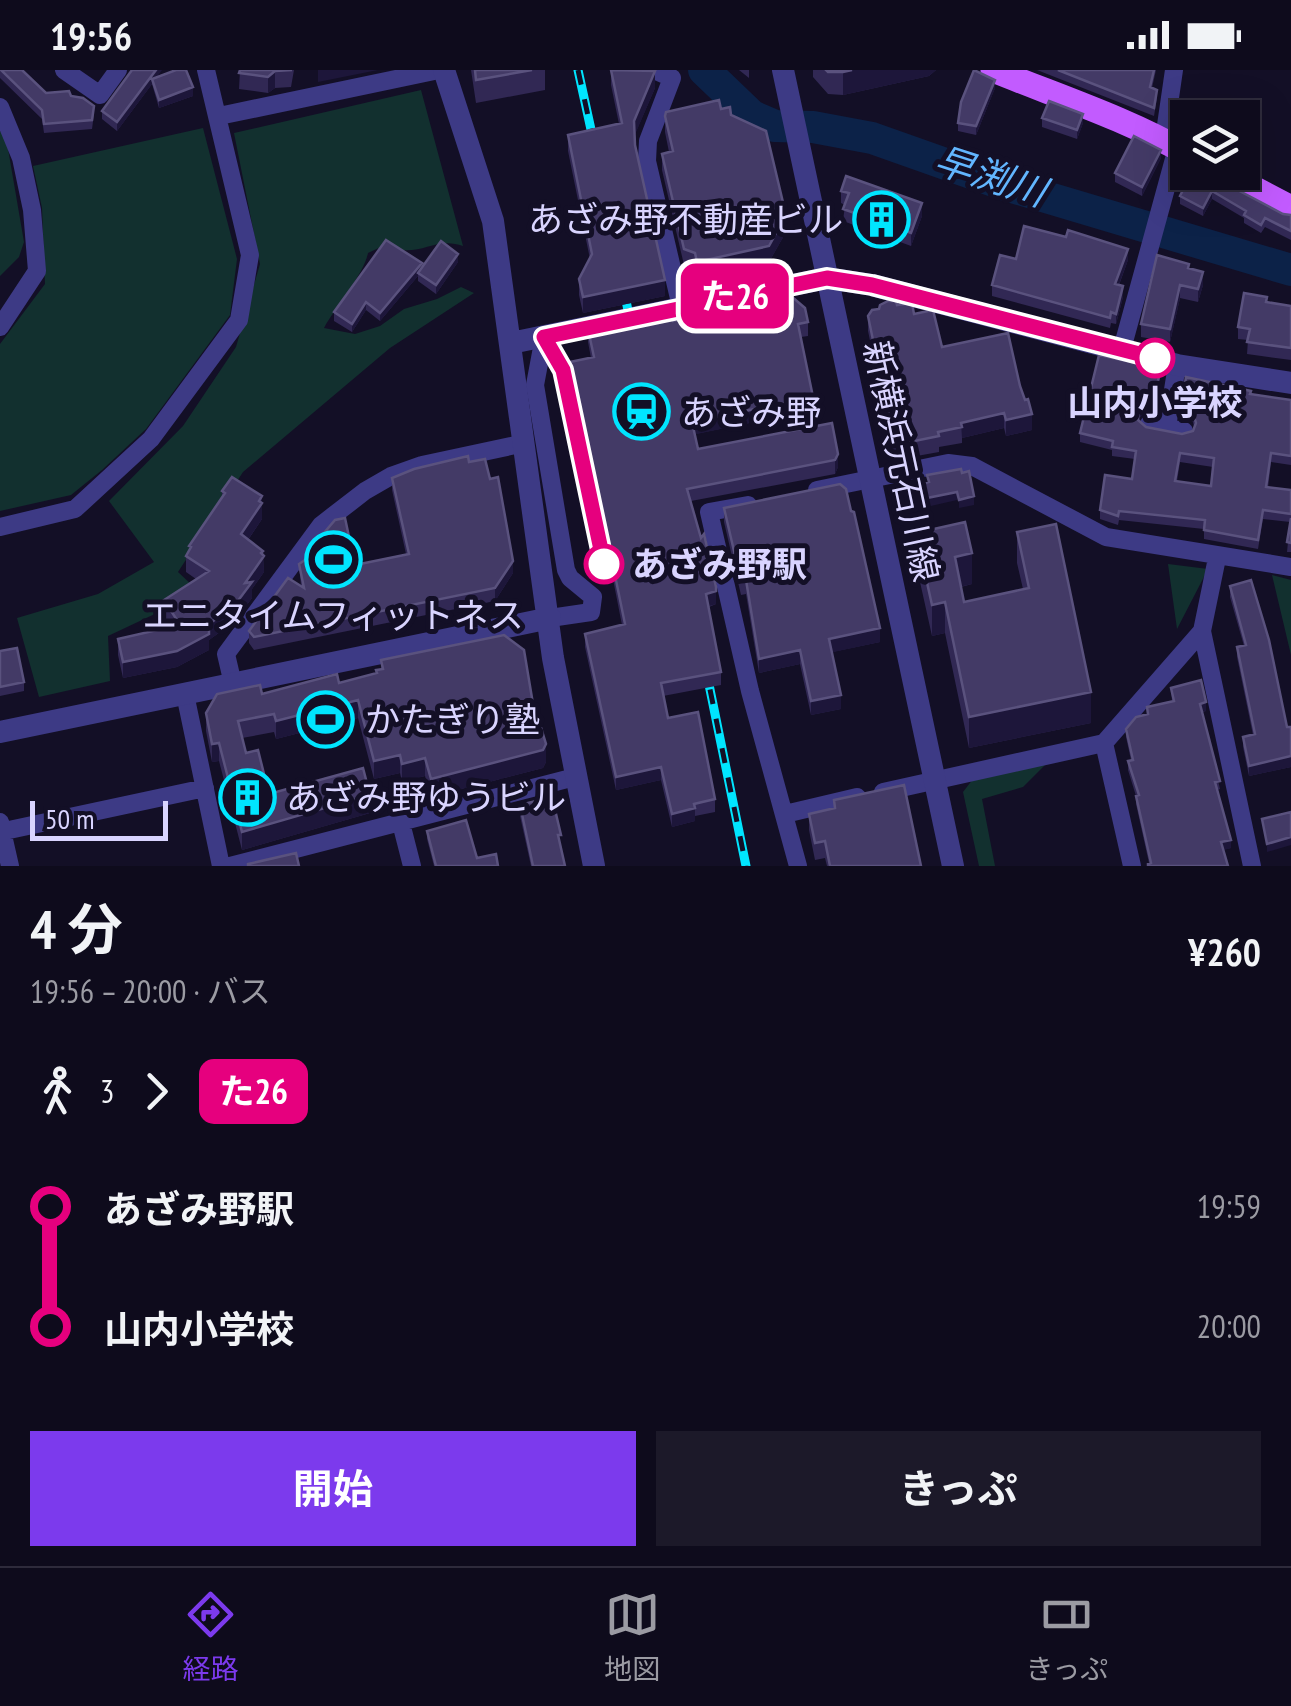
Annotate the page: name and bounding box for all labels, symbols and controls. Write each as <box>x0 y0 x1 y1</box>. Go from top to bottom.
text: 19:56 <box>50 11 132 60</box>
map controls <box>1170 100 1260 190</box>
button: layers <box>1170 100 1260 190</box>
water label: 早渕川 <box>929 134 1057 217</box>
building icon: あざみ野不動産ビル <box>852 189 912 249</box>
place label: あざみ野不動産ビル <box>528 196 843 242</box>
line badge: た26 <box>678 264 792 328</box>
text: た26 <box>701 273 769 319</box>
street label: 新横浜元石川線 <box>854 336 950 586</box>
marker: 山内小学校 <box>1136 339 1174 377</box>
place label: 山内小学校 <box>1067 379 1243 425</box>
station icon: あざみ野 <box>612 382 672 442</box>
place label: あざみ野 <box>681 389 821 435</box>
sports icon: エニタイムフィットネス <box>303 529 363 589</box>
place label: あざみ野駅 <box>632 541 807 587</box>
marker: あざみ野駅 <box>585 545 623 583</box>
place label: エニタイムフィットネス <box>142 592 524 638</box>
sports icon: かたぎり塾 <box>296 689 356 749</box>
place label: かたぎり塾 <box>365 696 540 742</box>
building icon: あざみ野ゆうビル <box>217 767 277 827</box>
place label: あざみ野ゆうビル <box>286 774 566 820</box>
scale bar <box>30 796 168 840</box>
text: 50 m <box>45 800 94 837</box>
text: 4 分 <box>30 893 123 964</box>
text: ¥260 <box>1188 927 1261 976</box>
text: 19:56 – 20:00 · バス <box>30 970 271 1012</box>
icon: walk <box>30 1064 85 1119</box>
icon: forward <box>129 1064 184 1119</box>
text: た26 <box>219 1068 288 1114</box>
text: 3 <box>100 1070 114 1112</box>
text: あざみ野駅 <box>104 1184 294 1233</box>
text: 19:59 <box>1197 1185 1261 1227</box>
text: 山内小学校 <box>104 1304 294 1353</box>
text: 20:00 <box>1197 1305 1261 1347</box>
button: 開始 <box>30 1431 636 1546</box>
button: きっぷ <box>656 1431 1261 1546</box>
tab: 経路 <box>183 1587 239 1687</box>
tab: 地図 <box>604 1587 660 1687</box>
tab: きっぷ <box>1025 1587 1108 1687</box>

